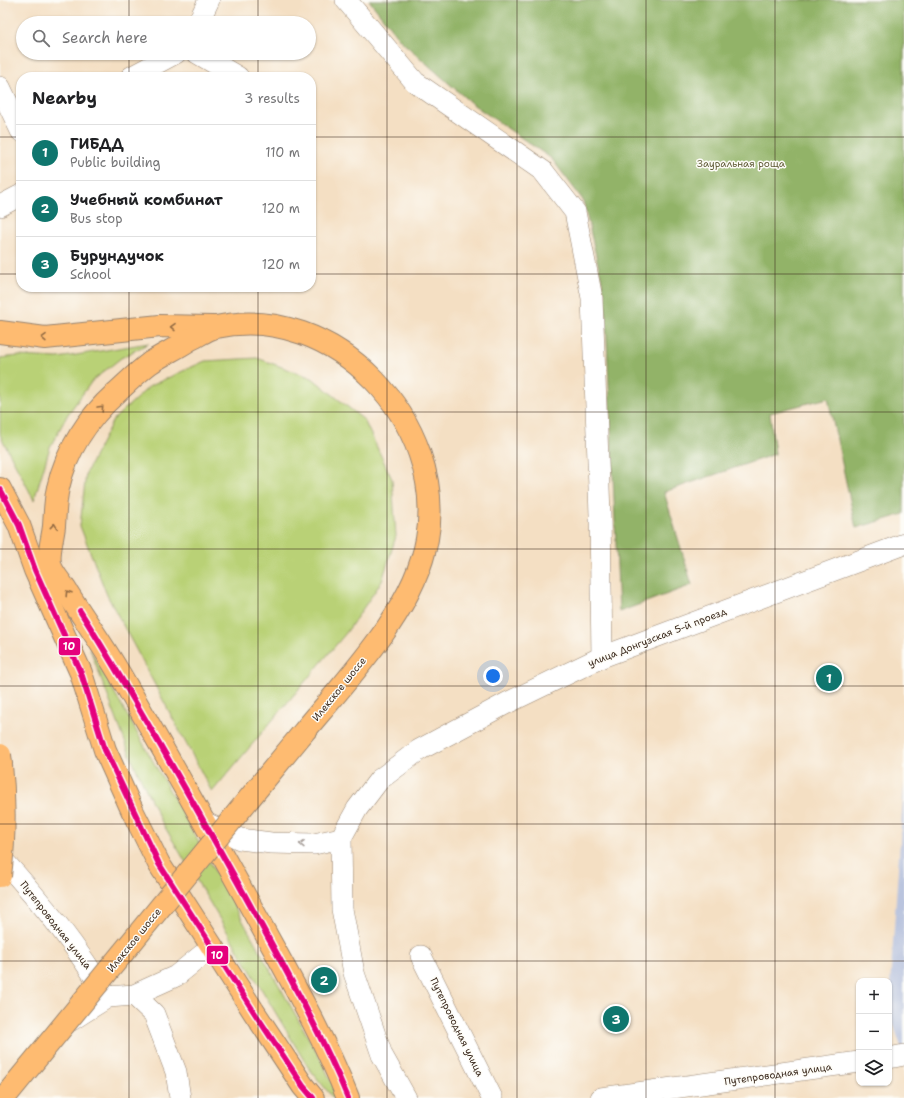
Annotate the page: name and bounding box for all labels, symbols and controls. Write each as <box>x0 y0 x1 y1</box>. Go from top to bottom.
search box <box>16 16 316 60</box>
icon: search <box>30 27 52 49</box>
text: Search here <box>62 28 148 48</box>
text: Nearby <box>32 87 97 109</box>
text: 3 results <box>244 90 300 107</box>
text: ГИБДД <box>70 134 124 154</box>
text: 1 <box>42 144 48 161</box>
text: 110 m <box>265 144 300 161</box>
text: Public building <box>70 154 161 171</box>
park label: Зауральная роща <box>697 157 786 170</box>
text: Учебный комбинат <box>70 190 223 210</box>
text: 2 <box>40 200 50 217</box>
text: 120 m <box>262 200 300 217</box>
text: Bus stop <box>70 210 122 227</box>
text: Бурундучок <box>70 246 164 266</box>
text: 3 <box>40 256 50 273</box>
text: 120 m <box>262 256 300 273</box>
text: School <box>70 266 111 283</box>
one-way arrow <box>170 323 176 331</box>
one-way arrow <box>41 333 47 342</box>
one-way arrow <box>96 406 103 413</box>
one-way arrow <box>49 523 58 529</box>
one-way arrow <box>66 591 73 598</box>
street label: улица Донгузская 5-й проезд <box>586 604 729 669</box>
line badge: 10 <box>58 637 81 656</box>
text: 10 <box>63 639 75 654</box>
street label: Илекское шоссе <box>309 654 369 724</box>
pin: 1 <box>816 663 842 693</box>
your location <box>483 666 503 686</box>
one-way arrow <box>299 840 305 848</box>
street label: Путепроводная улица <box>17 878 95 972</box>
street label: Илекское шоссе <box>104 905 164 975</box>
line badge: 10 <box>206 945 229 965</box>
text: 10 <box>211 948 223 963</box>
pin: 2 <box>311 965 337 995</box>
street label: Путепроводная улица <box>427 975 487 1079</box>
map controls <box>856 978 892 1086</box>
button: + <box>856 978 892 1014</box>
pin: 3 <box>603 1004 629 1034</box>
button: − <box>856 1014 892 1050</box>
button: layers <box>856 1050 892 1086</box>
street label: Путепроводная улица <box>723 1060 833 1088</box>

